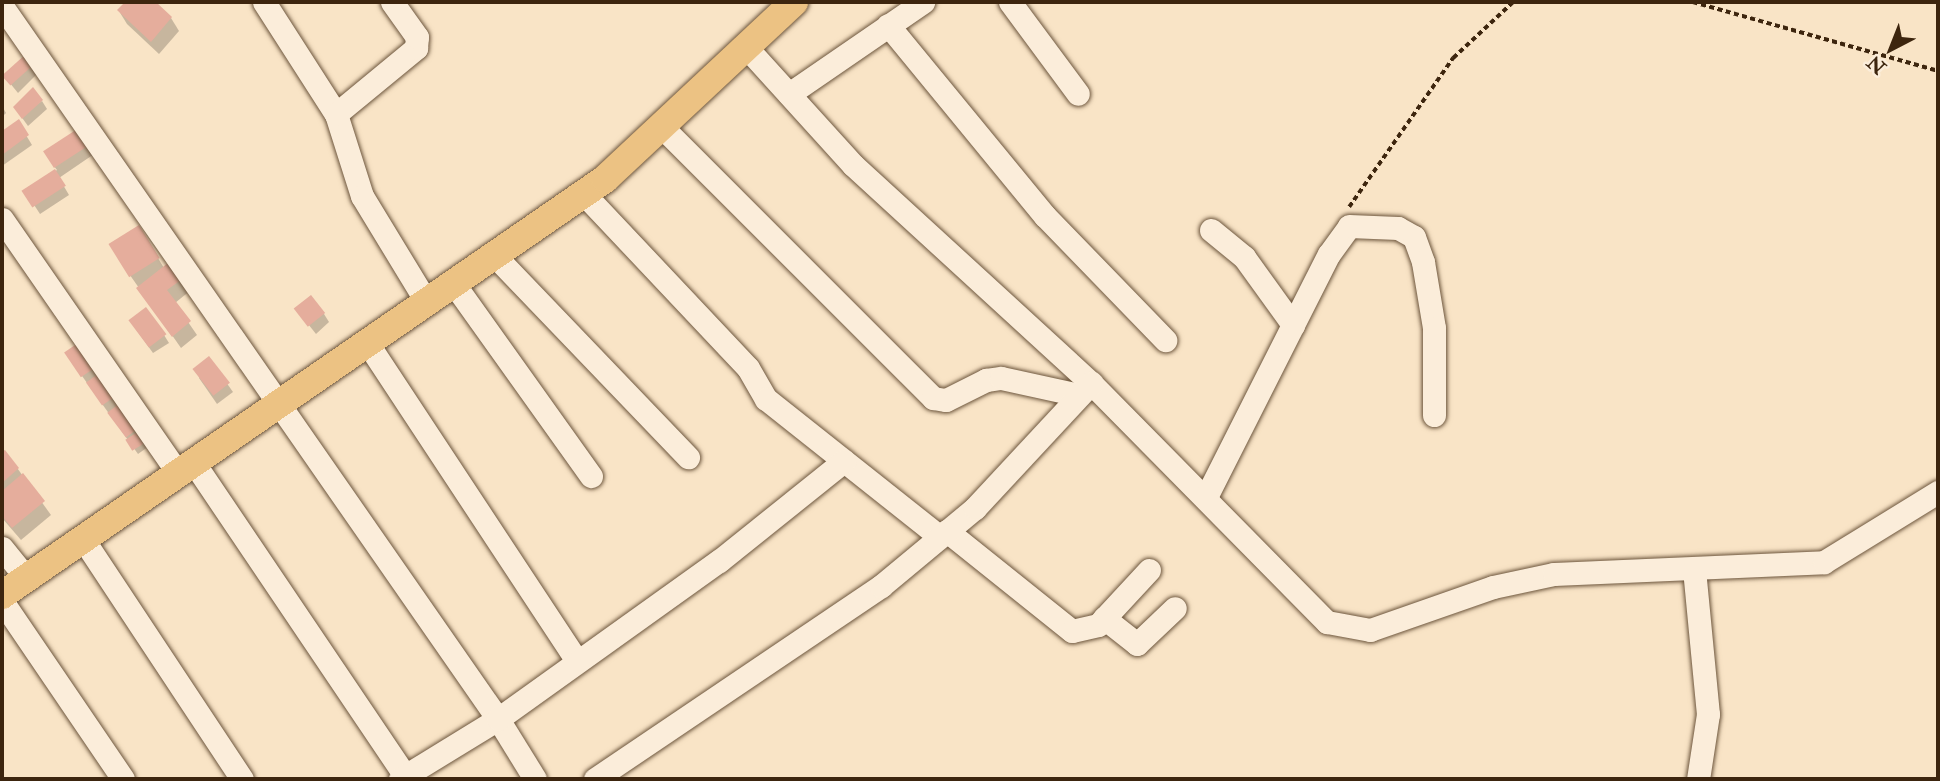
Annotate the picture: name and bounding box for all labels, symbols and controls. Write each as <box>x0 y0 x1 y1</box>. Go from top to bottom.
north arrow <box>1856 14 1926 84</box>
text: N <box>1863 50 1891 79</box>

